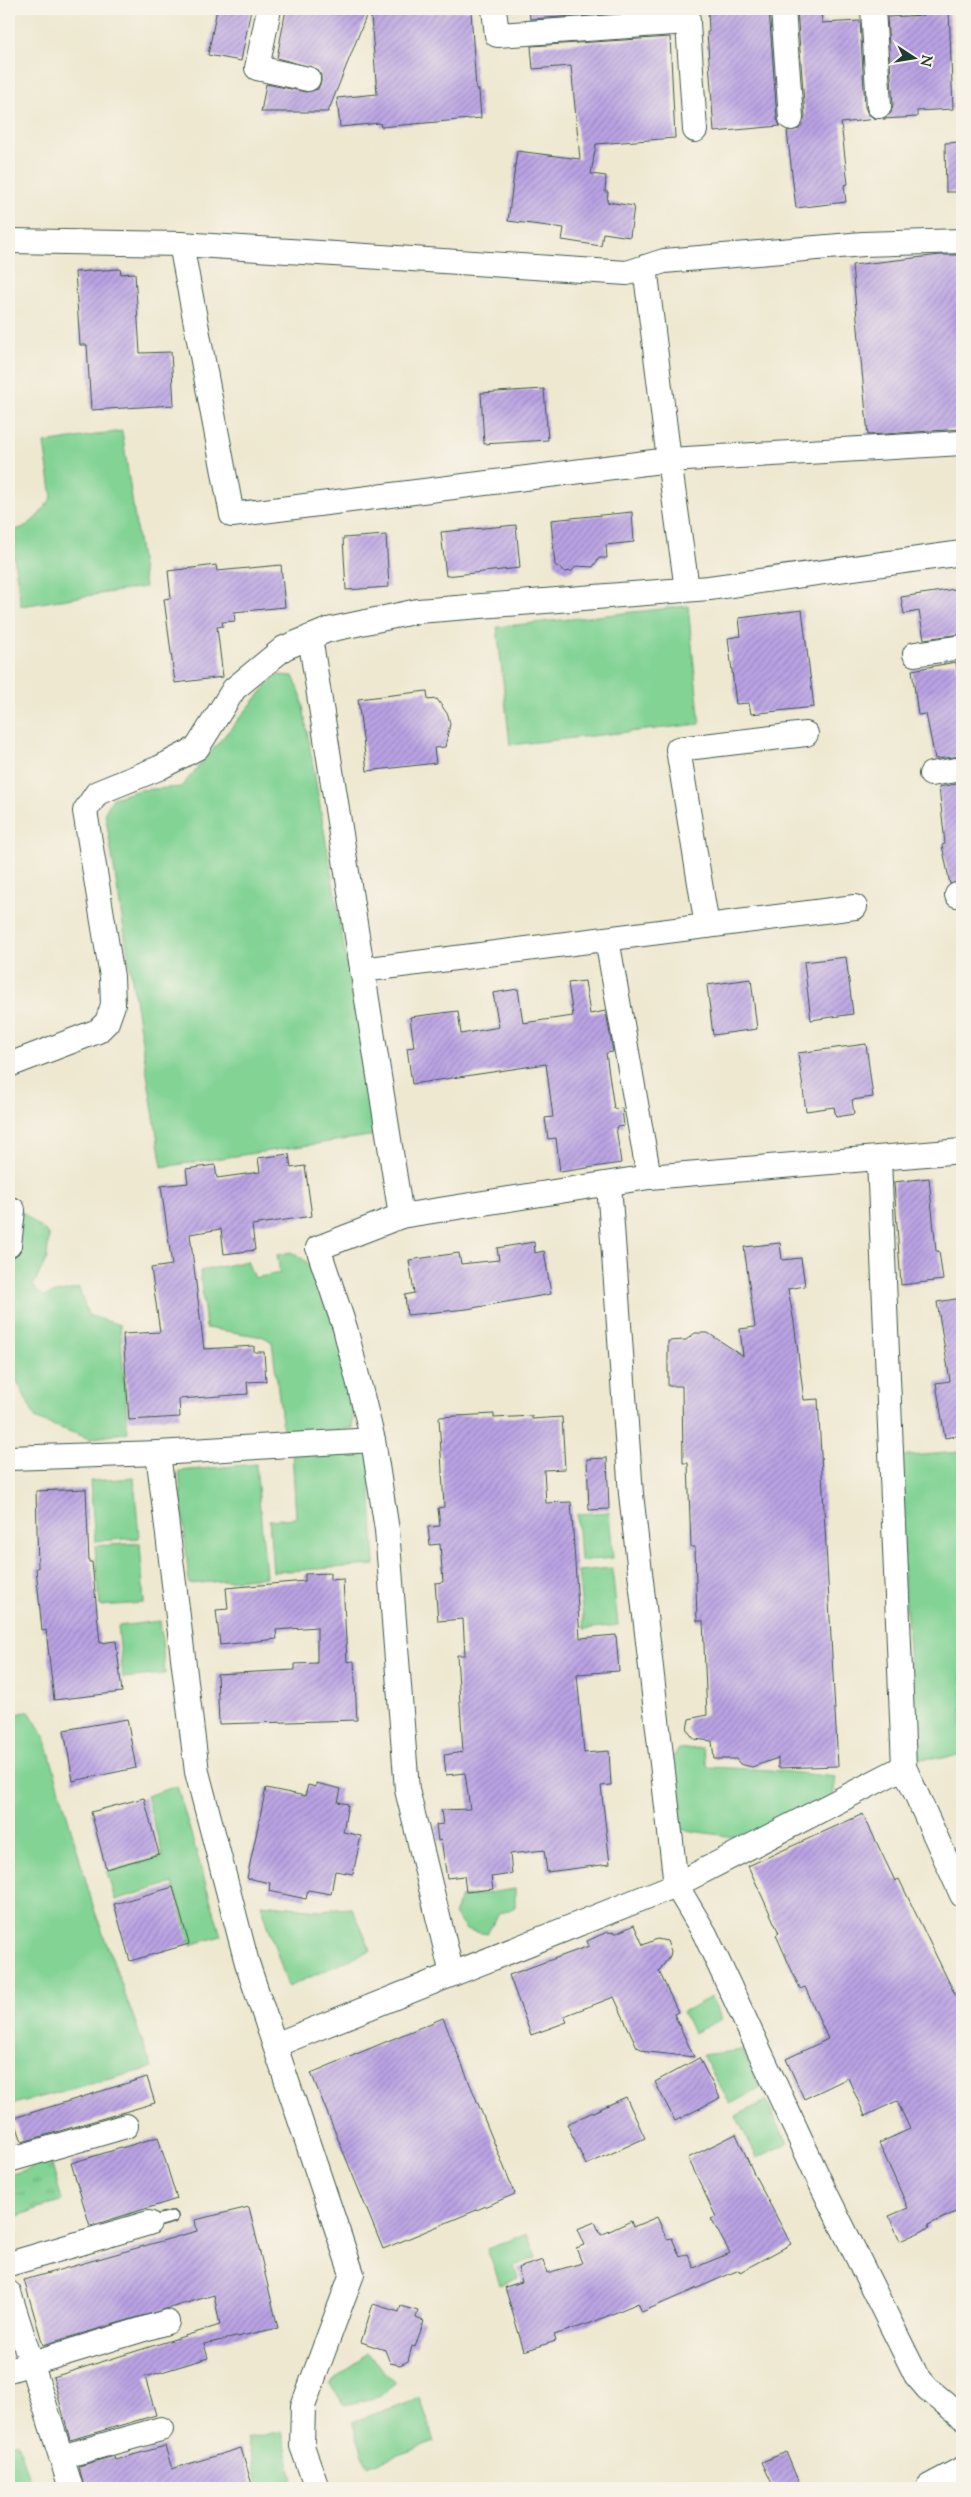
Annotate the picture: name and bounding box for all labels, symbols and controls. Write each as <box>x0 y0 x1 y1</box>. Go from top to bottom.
north arrow <box>888 32 938 82</box>
text: N <box>914 53 936 68</box>

